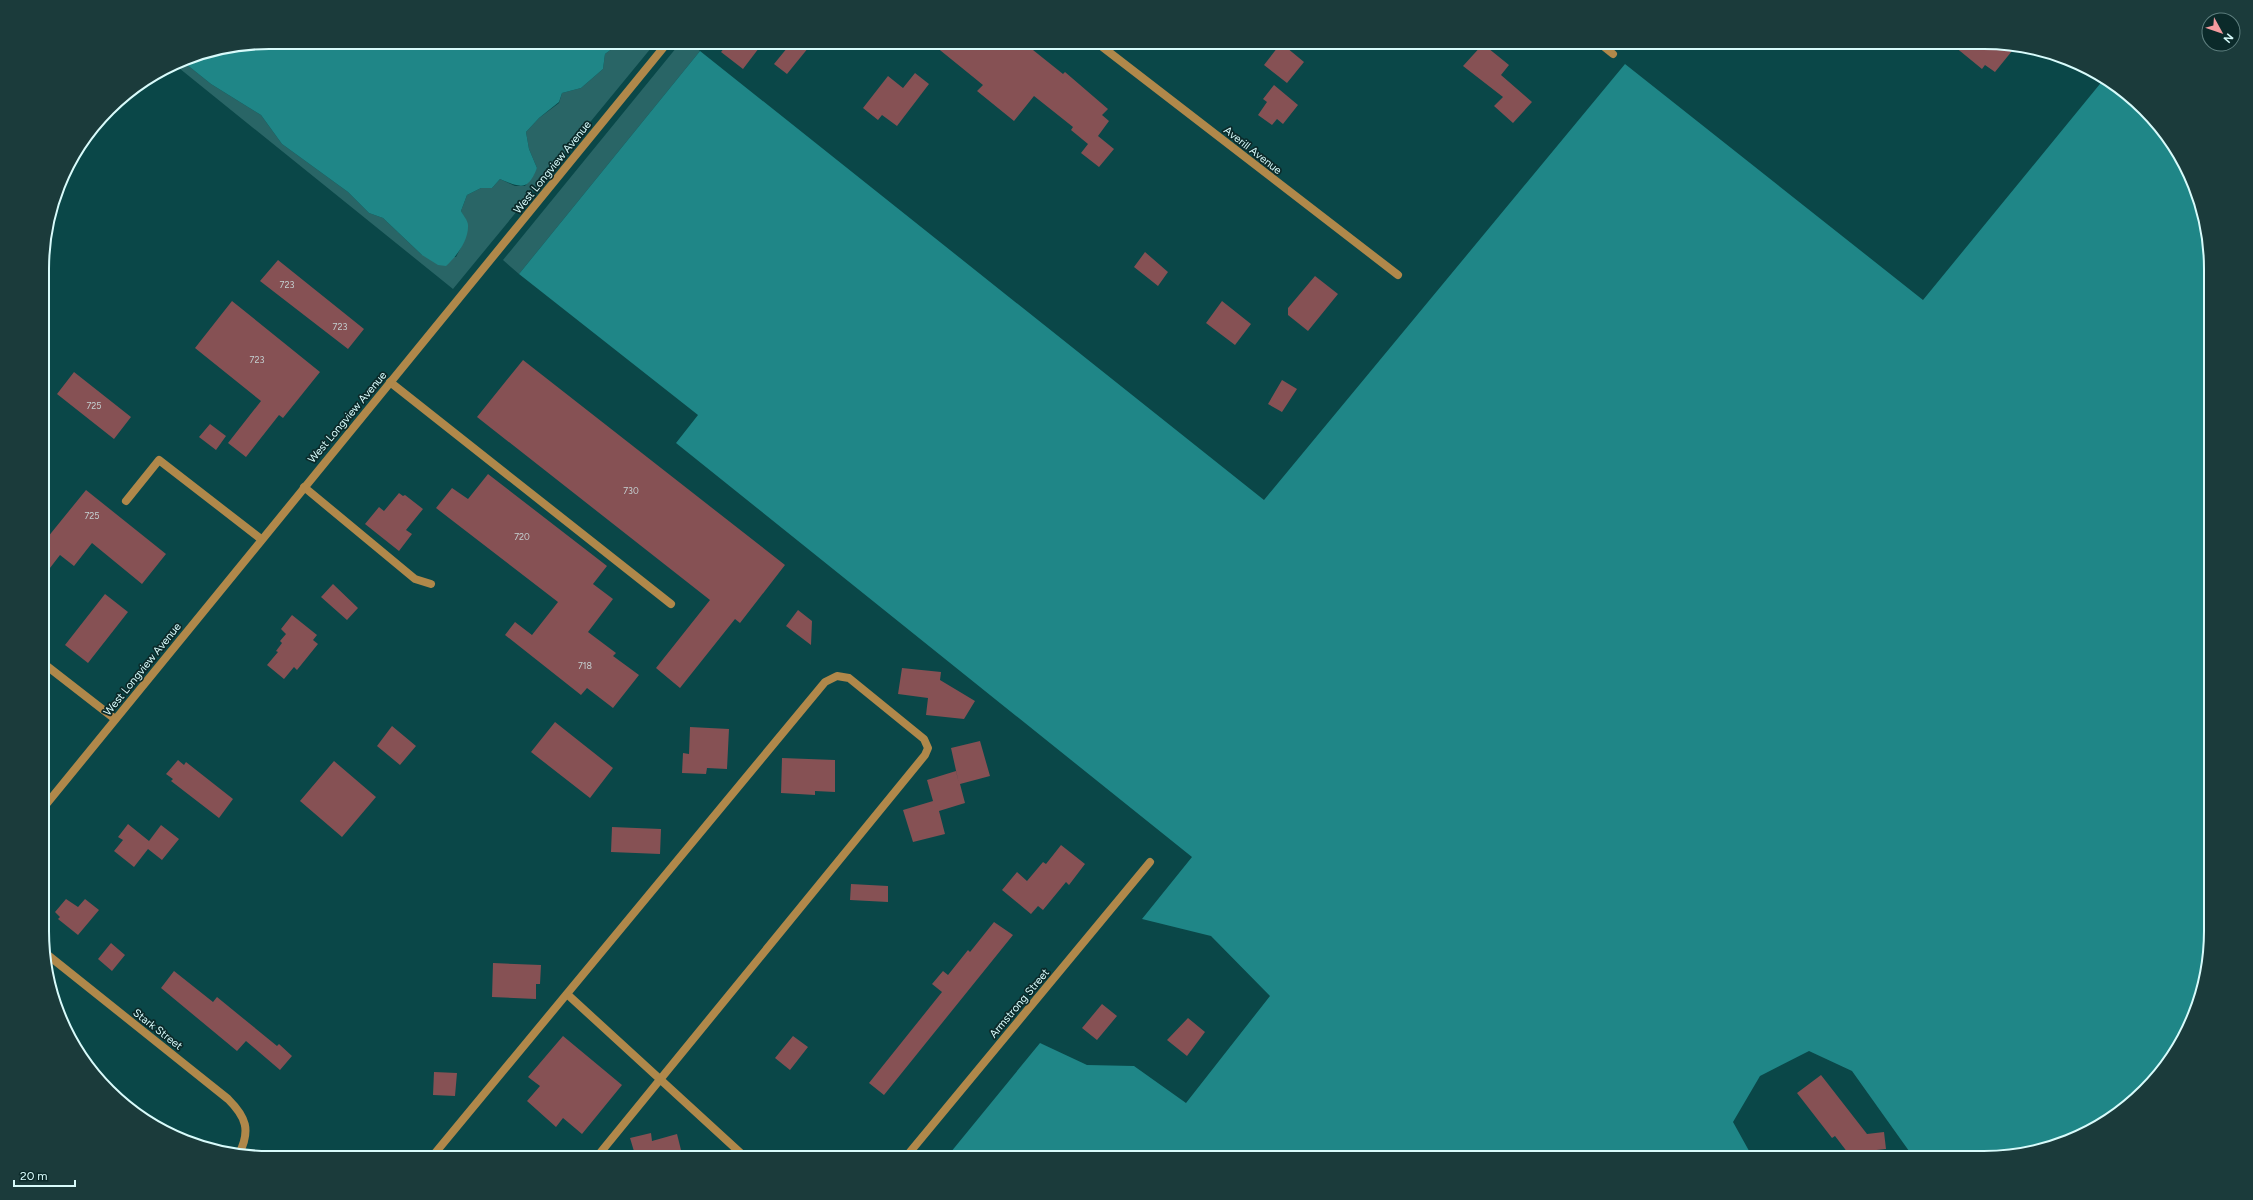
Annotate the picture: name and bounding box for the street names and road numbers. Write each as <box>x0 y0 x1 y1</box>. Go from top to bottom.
street label: West Longview Avenue <box>511 118 594 216</box>
street label: Averill Avenue <box>1221 124 1284 177</box>
street label: West Longview Avenue <box>305 369 389 466</box>
street label: West Longview Avenue <box>101 620 184 718</box>
street label: Armstrong Street <box>987 966 1052 1040</box>
street label: Stark Street <box>130 1006 185 1053</box>

